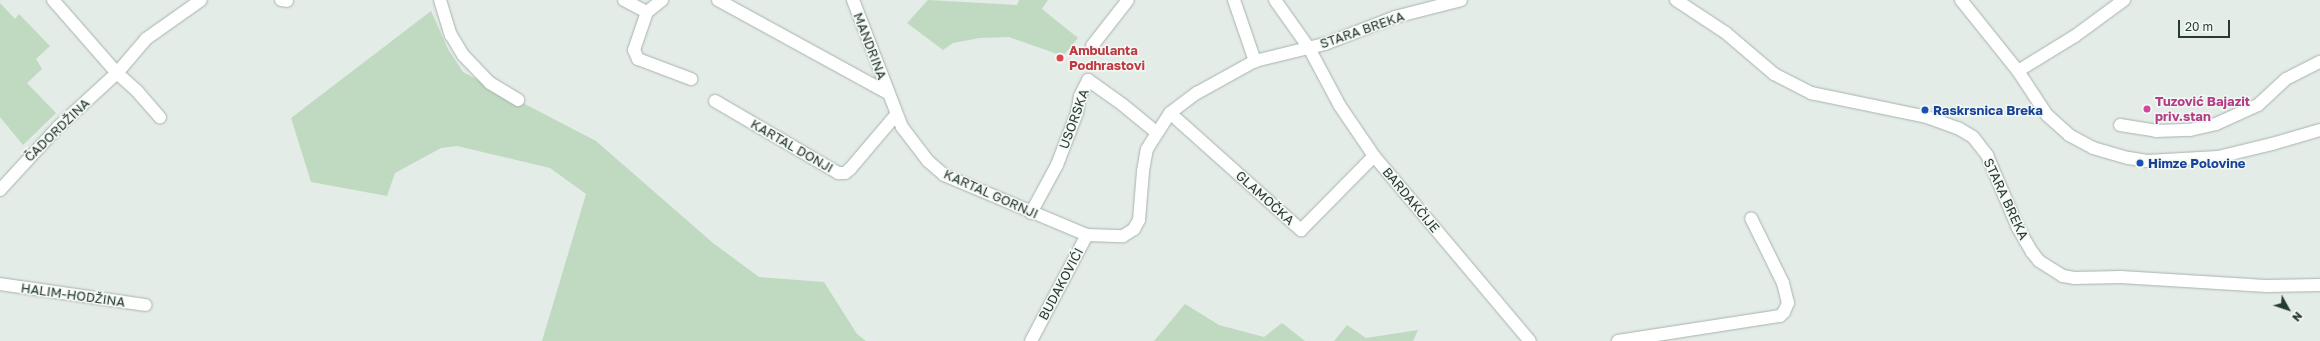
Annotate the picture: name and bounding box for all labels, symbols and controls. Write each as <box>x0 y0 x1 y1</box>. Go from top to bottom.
street label: STARA BREKA <box>1318 8 1406 52</box>
street label: MANDRINA <box>850 10 890 82</box>
scale bar <box>2180 12 2232 38</box>
text: 20 m <box>2185 19 2213 34</box>
place label: Ambulanta Podhrastovi <box>1069 43 1145 74</box>
marker: Ambulanta Podhrastovi <box>1054 52 1066 64</box>
street label: USORSKA <box>1056 87 1092 151</box>
place label: Tuzović Bajazit priv.stan <box>2155 94 2250 125</box>
street label: ČADORDŽINA <box>21 95 93 165</box>
place label: Raskrsnica Breka <box>1933 102 2043 118</box>
marker: Tuzović Bajazit priv.stan <box>2142 104 2152 114</box>
marker: Raskrsnica Breka <box>1920 105 1930 115</box>
street label: KARTAL DONJI <box>748 116 836 176</box>
place label: Himze Polovine <box>2148 155 2245 171</box>
street label: STARA BREKA <box>1980 156 2032 242</box>
marker: Himze Polovine <box>2135 158 2145 168</box>
street label: BARDAKČIJE <box>1379 164 1443 236</box>
street label: KARTAL GORNJI <box>941 166 1041 222</box>
street label: GLAMOČKA <box>1233 168 1297 228</box>
street label: BUDAKOVIĆI <box>1035 245 1087 323</box>
street label: HALIM-HODŽINA <box>20 280 126 310</box>
north arrow <box>2268 289 2308 329</box>
text: N <box>2290 310 2305 324</box>

